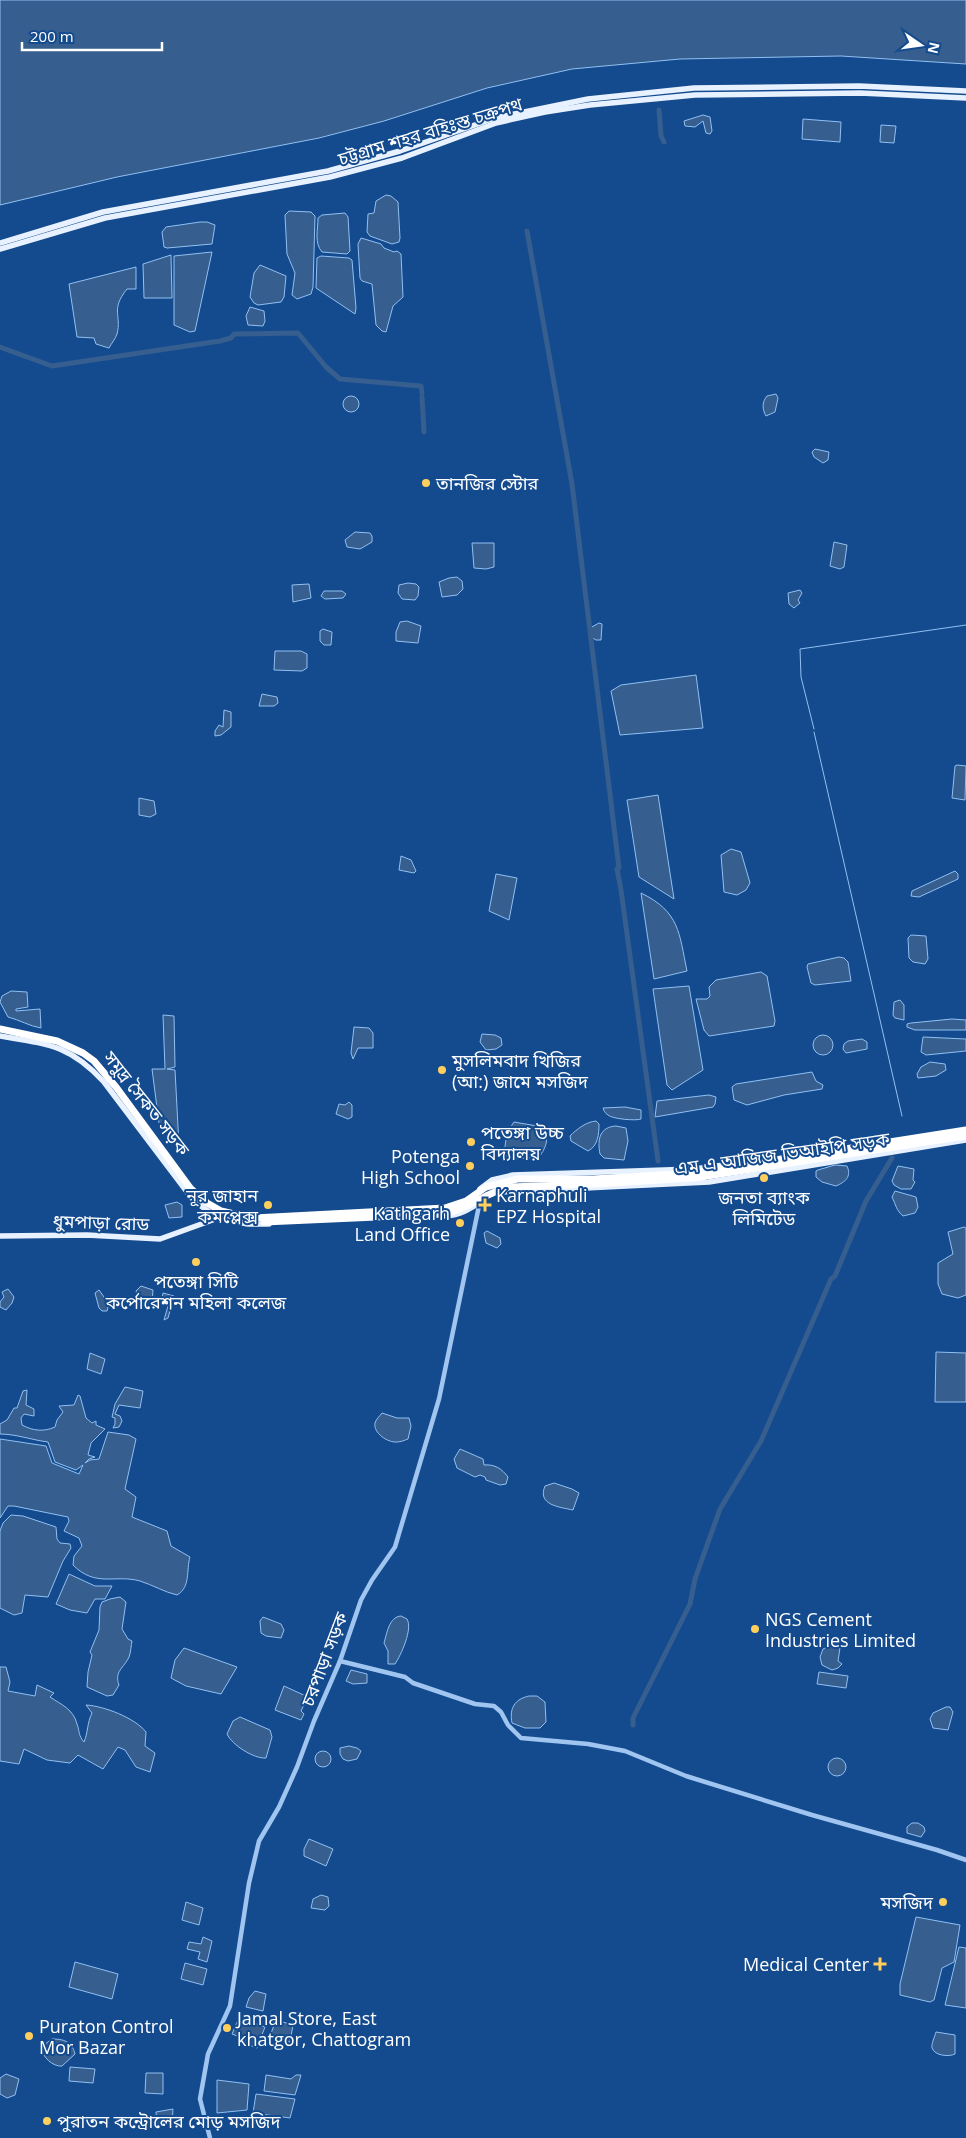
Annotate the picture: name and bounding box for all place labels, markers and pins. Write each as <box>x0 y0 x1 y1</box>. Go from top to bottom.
place label: তানজির স্টোর <box>435 471 539 495</box>
marker: তানজির স্টোর <box>420 477 432 489</box>
place label: মুসলিমবাদ খিজির (আ:) জামে মসজিদ <box>451 1048 589 1093</box>
marker: মুসলিমবাদ খিজির (আ:) জামে মসজিদ <box>436 1064 448 1076</box>
place label: পতেঙ্গা উচ্চ বিদ্যালয় <box>480 1120 564 1165</box>
marker: পতেঙ্গা উচ্চ বিদ্যালয় <box>465 1136 477 1148</box>
place label: Potenga High School <box>361 1144 460 1189</box>
marker: Potenga High School <box>464 1160 476 1172</box>
marker: জনতা ব্যাংক লিমিটেড <box>758 1172 770 1184</box>
place label: নূর জাহান কমপ্লেক্স <box>185 1183 259 1228</box>
place label: Karnaphuli EPZ Hospital <box>496 1183 601 1228</box>
place label: জনতা ব্যাংক লিমিটেড <box>717 1185 810 1230</box>
marker: Karnaphuli EPZ Hospital <box>478 1198 492 1212</box>
marker: নূর জাহান কমপ্লেক্স <box>262 1199 274 1211</box>
place label: Kathgarh Land Office <box>354 1201 450 1246</box>
marker: Kathgarh Land Office <box>454 1217 466 1229</box>
marker: পতেঙ্গা সিটি কর্পোরেশন মহিলা কলেজ <box>190 1256 202 1268</box>
place label: পতেঙ্গা সিটি কর্পোরেশন মহিলা কলেজ <box>105 1269 287 1314</box>
place label: NGS Cement Industries Limited <box>765 1607 916 1652</box>
marker: NGS Cement Industries Limited <box>749 1623 761 1635</box>
place label: মসজিদ <box>880 1890 934 1914</box>
marker: মসজিদ <box>937 1896 949 1908</box>
place label: Medical Center <box>743 1952 870 1976</box>
marker: Medical Center <box>873 1957 887 1971</box>
place label: Jamal Store, East khatgor, Chattogram <box>235 2006 411 2051</box>
place label: Puraton Control Mor Bazar <box>39 2014 174 2059</box>
marker: Jamal Store, East khatgor, Chattogram <box>221 2022 233 2034</box>
marker: Puraton Control Mor Bazar <box>23 2030 35 2042</box>
place label: পুরাতন কন্ট্রোলের মোড় মসজিদ <box>57 2109 282 2133</box>
marker: পুরাতন কন্ট্রোলের মোড় মসজিদ <box>41 2115 53 2127</box>

